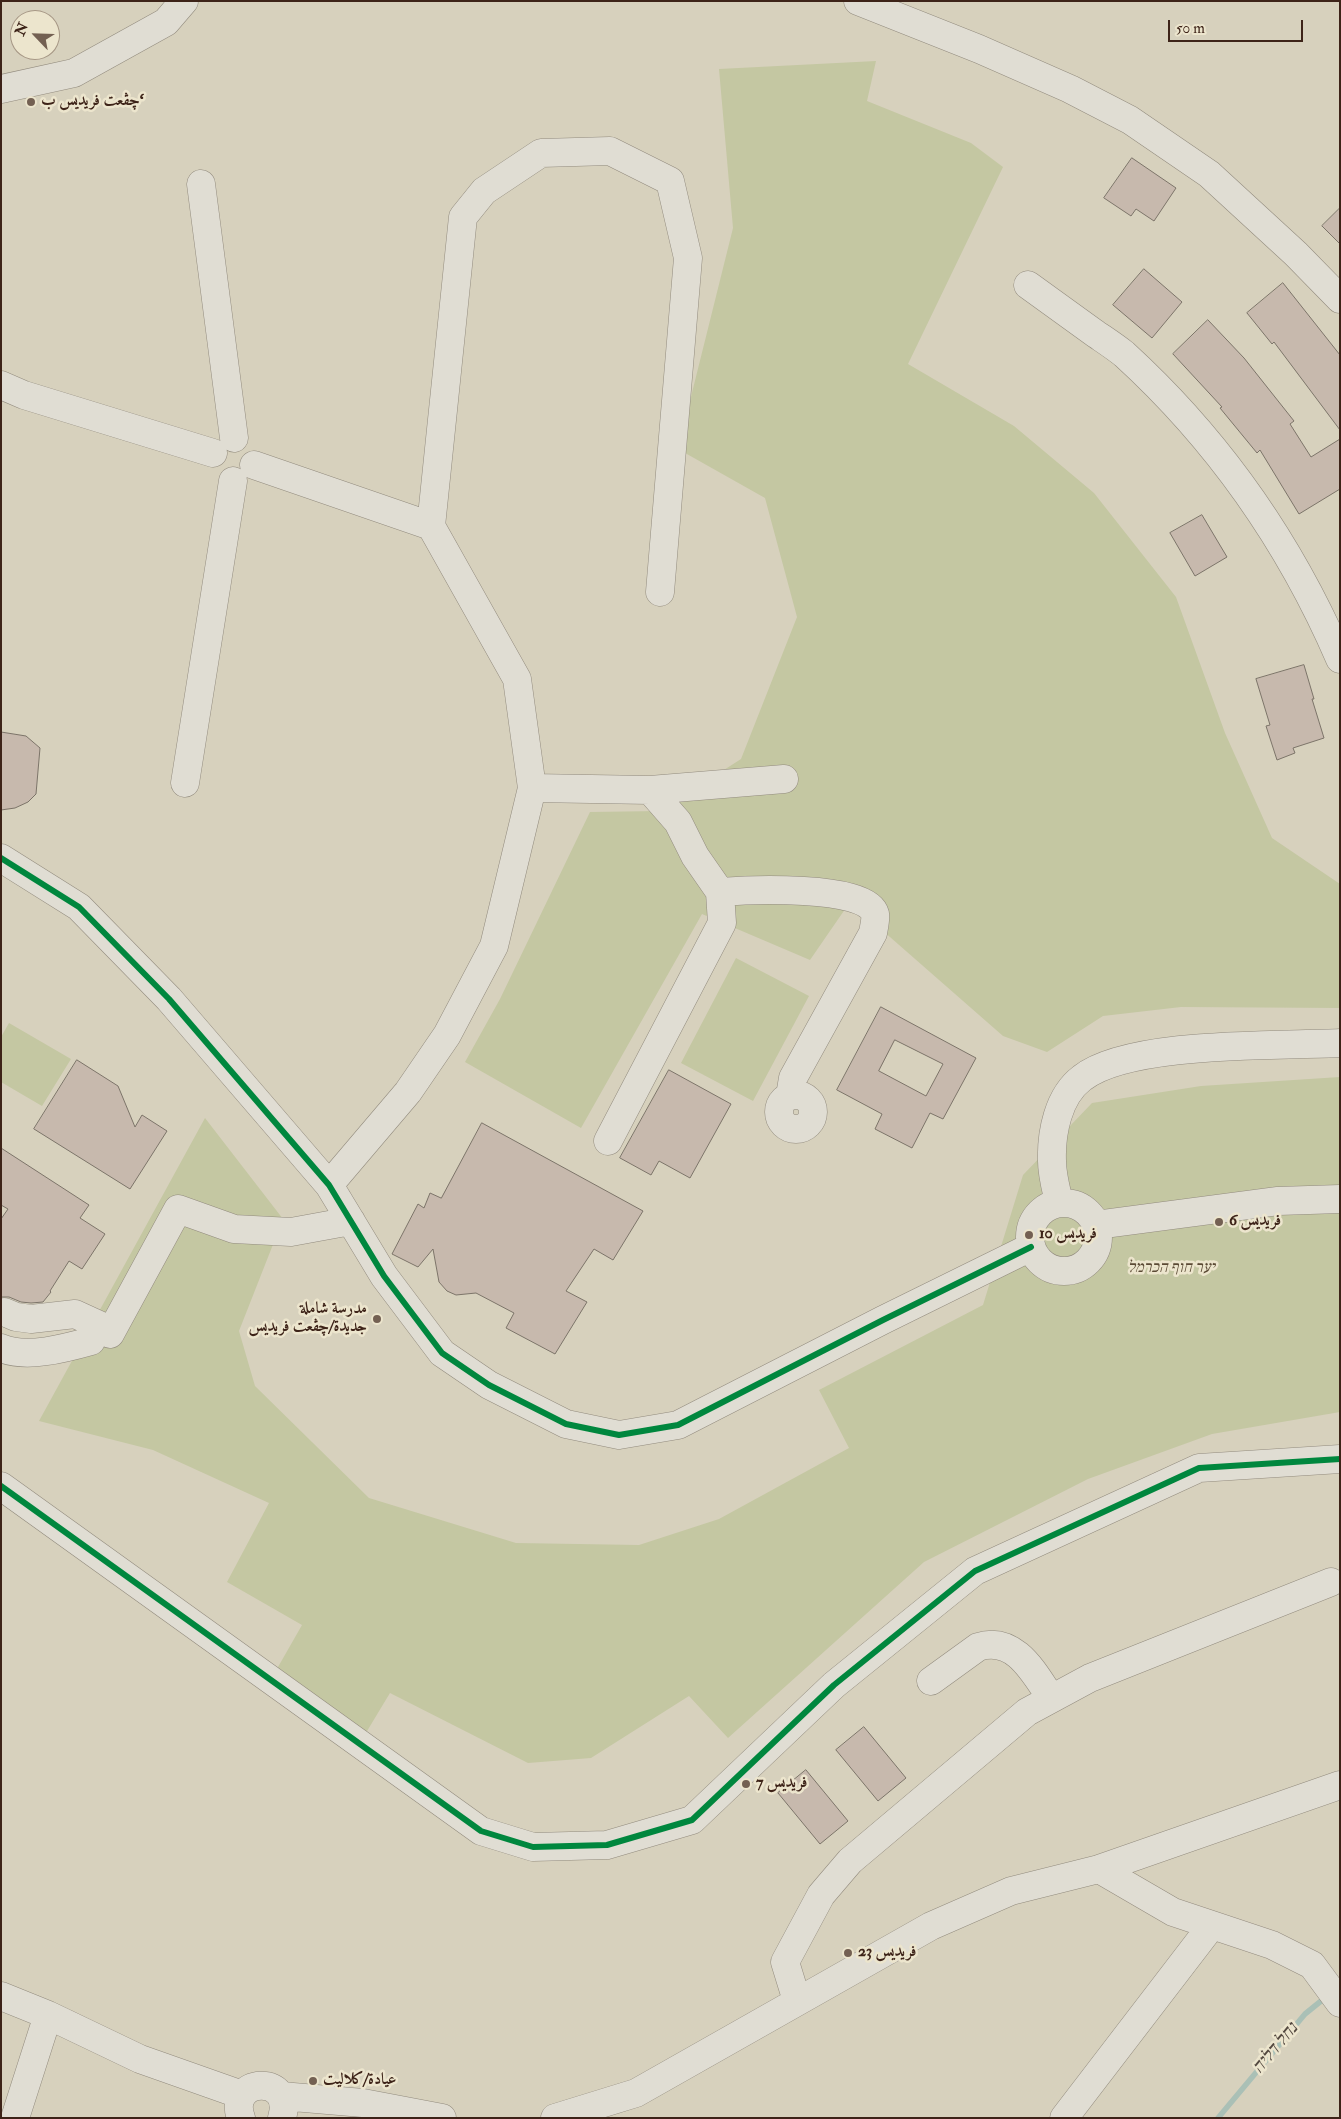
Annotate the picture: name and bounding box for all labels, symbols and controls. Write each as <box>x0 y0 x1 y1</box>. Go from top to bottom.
north arrow <box>10 10 60 60</box>
scale bar <box>1171 10 1306 42</box>
text: 50 m <box>1176 19 1205 38</box>
text: N <box>11 20 32 38</box>
place label: چڤعت فريديس ب‘ <box>41 92 144 112</box>
marker: چڤعت فريديس ب‘ <box>25 96 37 108</box>
place label: فريديس 6 <box>1229 1212 1281 1232</box>
marker: فريديس 6 <box>1213 1216 1225 1228</box>
place label: فريديس 10 <box>1039 1225 1097 1245</box>
marker: فريديس 10 <box>1023 1229 1035 1241</box>
park label: יער חוף הכרמל <box>1127 1259 1215 1279</box>
place label: مدرسة شاملة جديدة/چڤعت فريديس <box>249 1300 367 1338</box>
marker: مدرسة شاملة جديدة/چڤعت فريديس <box>371 1313 383 1325</box>
place label: فريديس 7 <box>756 1774 808 1794</box>
marker: فريديس 7 <box>740 1778 752 1790</box>
place label: فريديس 23 <box>858 1943 916 1963</box>
marker: فريديس 23 <box>842 1947 854 1959</box>
water label: נחל דליה <box>1249 2019 1303 2079</box>
place label: عيادة/كلاليت <box>323 2071 396 2091</box>
marker: عيادة/كلاليت <box>307 2075 319 2087</box>

